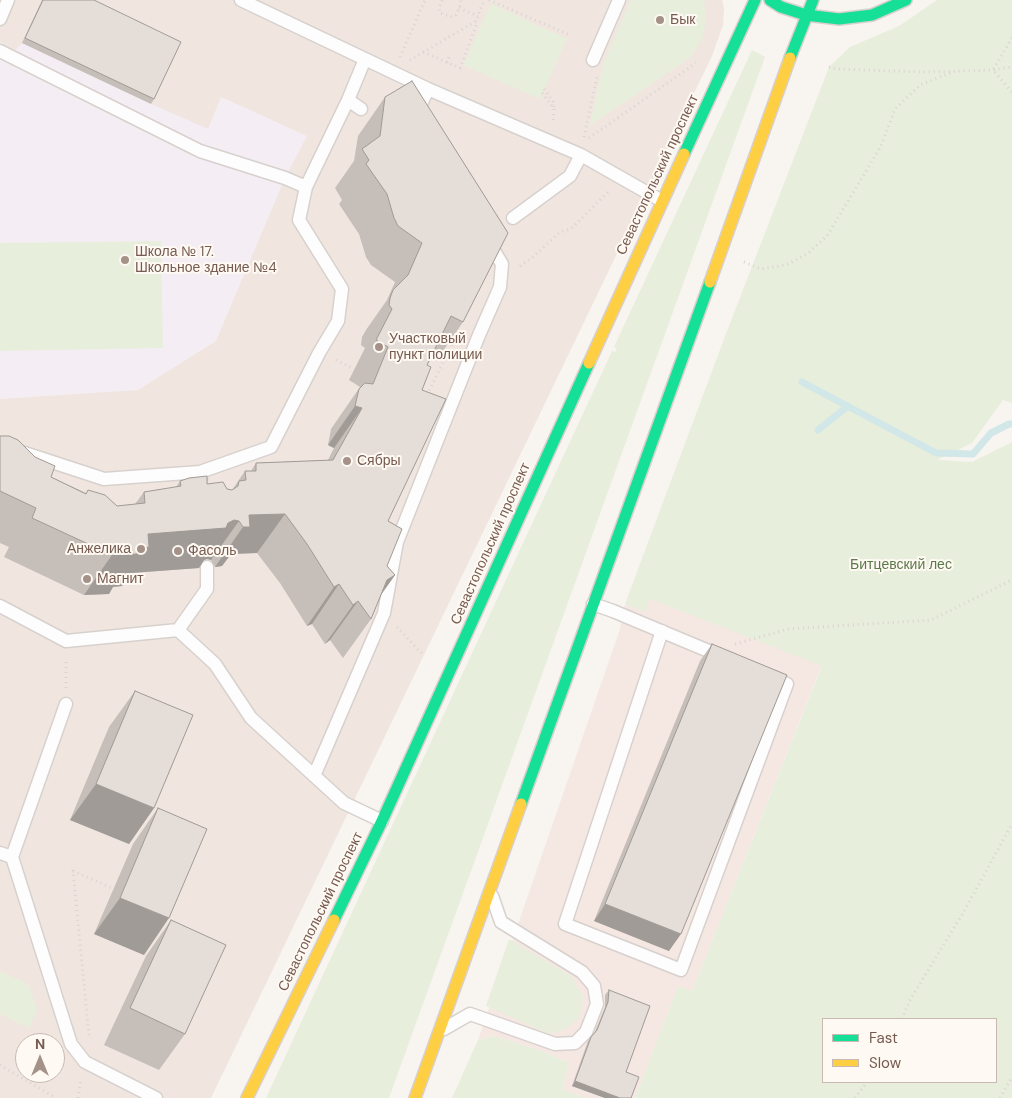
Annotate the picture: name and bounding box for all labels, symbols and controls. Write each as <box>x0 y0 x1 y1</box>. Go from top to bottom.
place label: Бык <box>670 12 695 28</box>
marker: Бык <box>654 14 666 26</box>
street label: Севастопольский проспект <box>613 92 703 258</box>
place label: Школа № 17. Школьное здание №4 <box>135 244 277 276</box>
marker: Школа № 17. Школьное здание №4 <box>119 254 131 266</box>
place label: Участковый пункт полиции <box>389 331 482 364</box>
marker: Участковый пункт полиции <box>373 341 385 353</box>
place label: Сябры <box>357 453 401 469</box>
marker: Сябры <box>341 455 353 467</box>
street label: Севастопольский проспект <box>448 461 534 627</box>
place label: Анжелика <box>67 541 131 557</box>
marker: Анжелика <box>135 543 147 555</box>
place label: Фасоль <box>188 543 237 559</box>
marker: Фасоль <box>172 545 184 557</box>
park label: Битцевский лес <box>850 557 952 573</box>
place label: Магнит <box>97 571 144 587</box>
marker: Магнит <box>81 573 93 585</box>
street label: Севастопольский проспект <box>275 830 367 994</box>
legend <box>822 1018 997 1083</box>
text: Fast <box>869 1028 898 1048</box>
north arrow <box>15 1033 65 1083</box>
text: N <box>35 1035 45 1053</box>
text: Slow <box>869 1053 901 1073</box>

